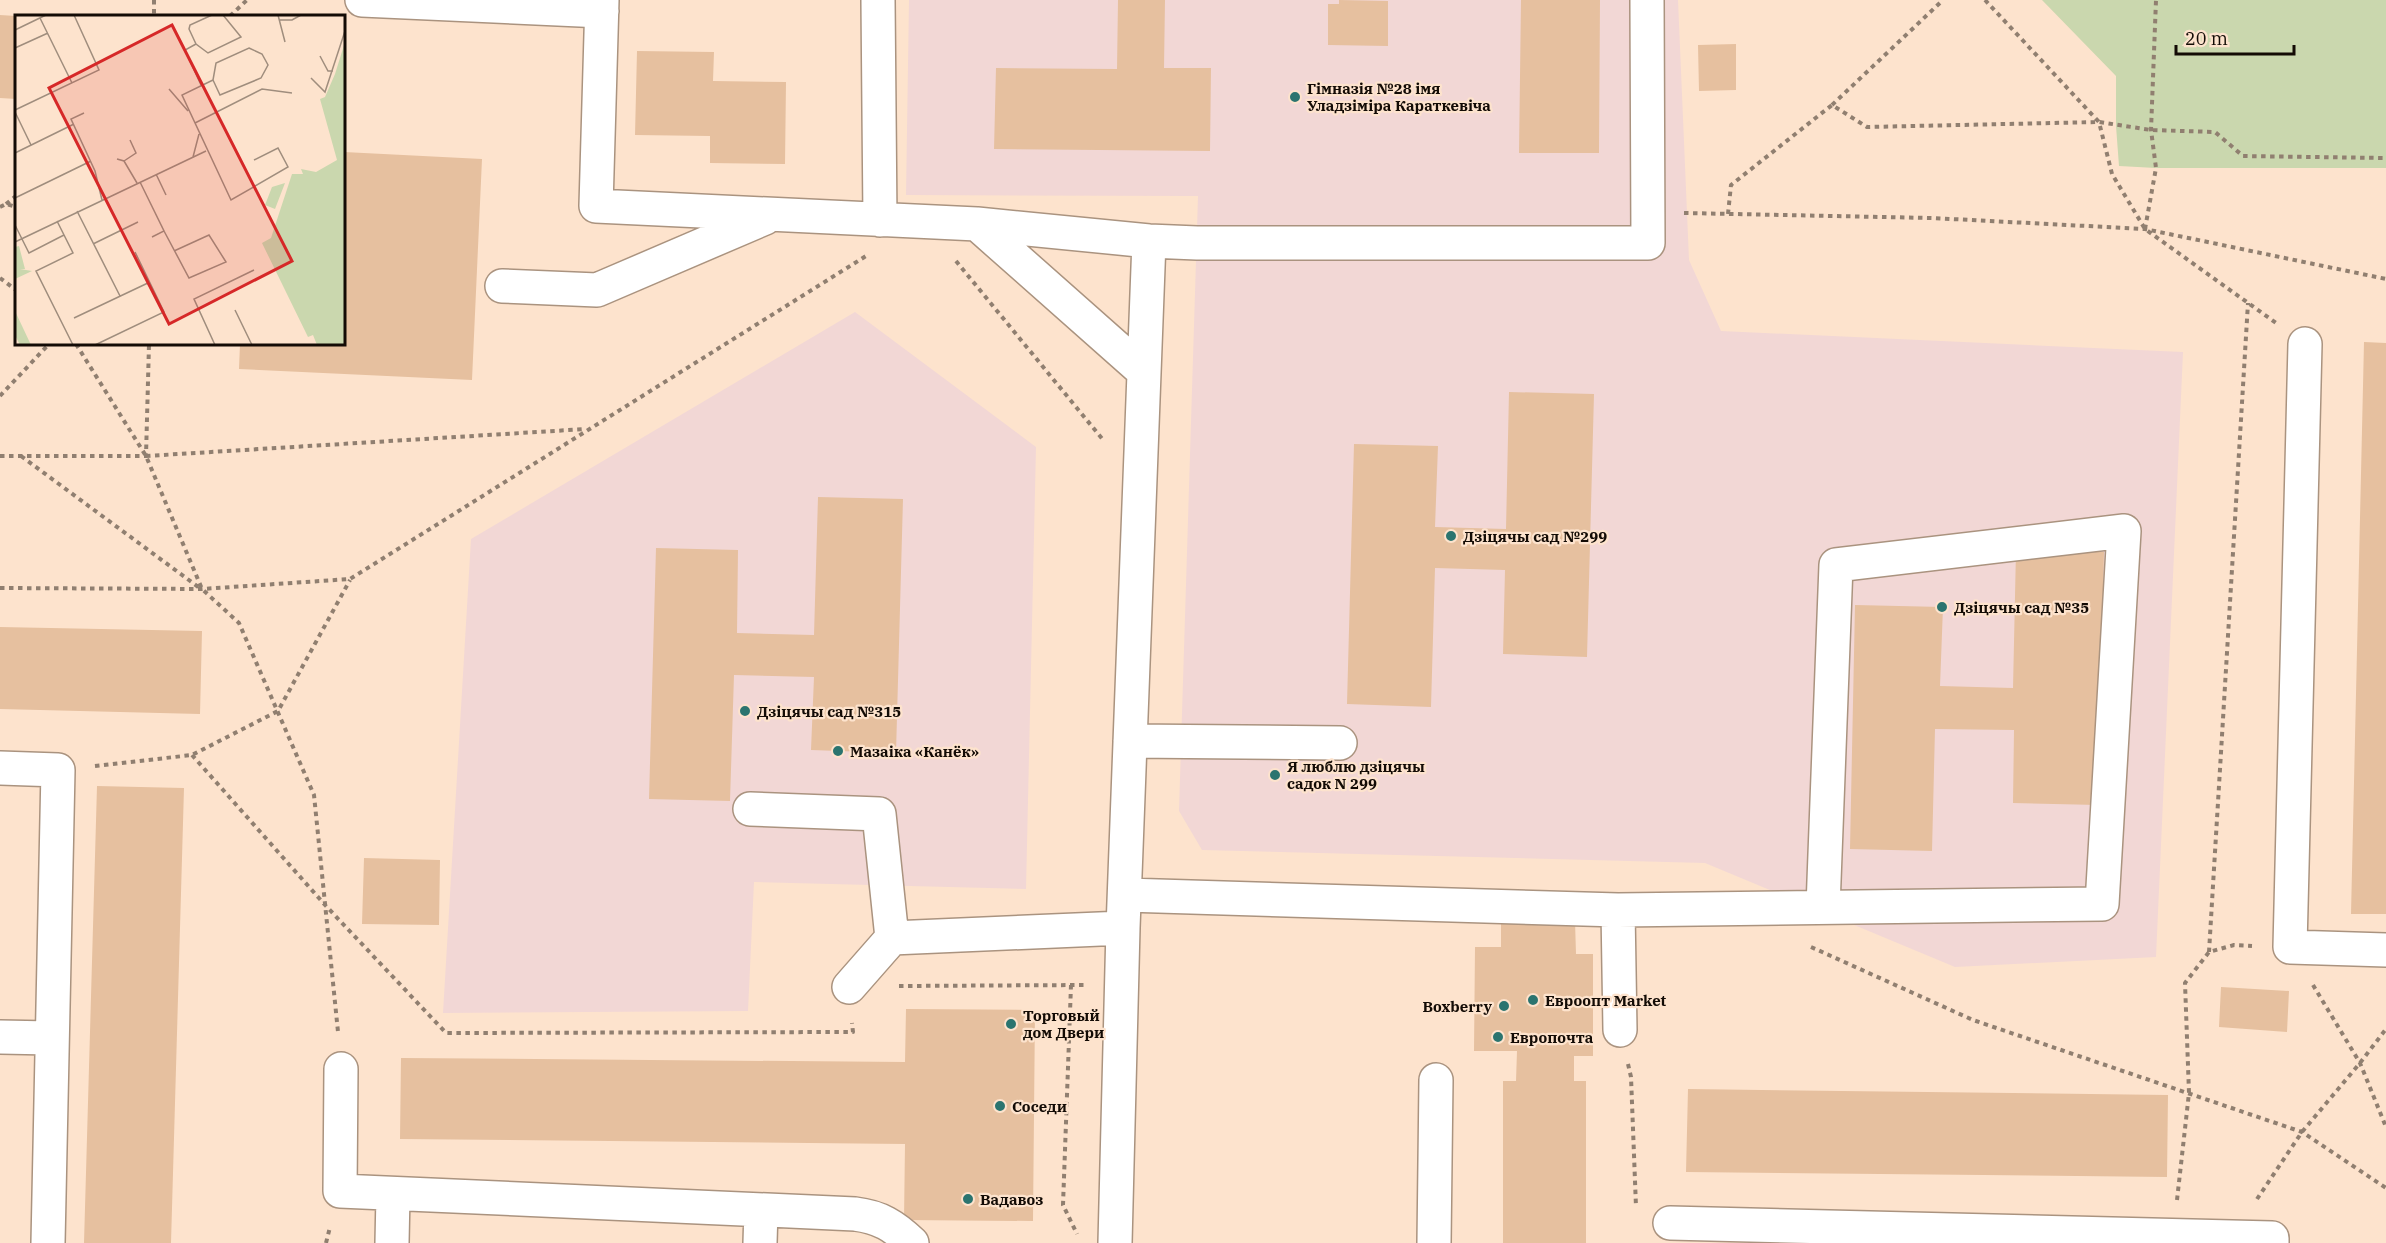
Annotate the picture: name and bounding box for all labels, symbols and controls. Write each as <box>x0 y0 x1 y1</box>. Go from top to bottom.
inset map <box>15 15 345 345</box>
scale bar <box>2176 18 2294 56</box>
text: 20 m <box>2185 27 2228 50</box>
place label: Гімназія №28 імя Уладзіміра Караткевіча <box>1307 79 1491 115</box>
marker: Гімназія №28 імя Уладзіміра Караткевіча <box>1288 90 1302 104</box>
place label: Дзіцячы сад №299 <box>1463 527 1607 546</box>
marker: Дзіцячы сад №299 <box>1444 529 1458 543</box>
place label: Дзіцячы сад №35 <box>1954 598 2089 617</box>
marker: Дзіцячы сад №35 <box>1935 600 1949 614</box>
place label: Дзіцячы сад №315 <box>757 702 901 721</box>
marker: Дзіцячы сад №315 <box>738 704 752 718</box>
place label: Мазаіка «Канёк» <box>850 742 979 761</box>
marker: Мазаіка «Канёк» <box>831 744 845 758</box>
place label: Я люблю дзіцячы садок N 299 <box>1287 757 1425 793</box>
marker: Я люблю дзіцячы садок N 299 <box>1268 768 1282 782</box>
place label: Евроопт Market <box>1545 991 1667 1010</box>
marker: Евроопт Market <box>1526 993 1540 1007</box>
place label: Boxberry <box>1422 997 1492 1016</box>
marker: Boxberry <box>1497 999 1511 1013</box>
place label: Торговый дом Двери <box>1023 1006 1104 1042</box>
marker: Торговый дом Двери <box>1004 1017 1018 1031</box>
place label: Европочта <box>1510 1028 1594 1047</box>
marker: Европочта <box>1491 1030 1505 1044</box>
place label: Соседи <box>1012 1097 1067 1116</box>
marker: Соседи <box>993 1099 1007 1113</box>
place label: Вадавоз <box>980 1190 1043 1209</box>
marker: Вадавоз <box>961 1192 975 1206</box>

